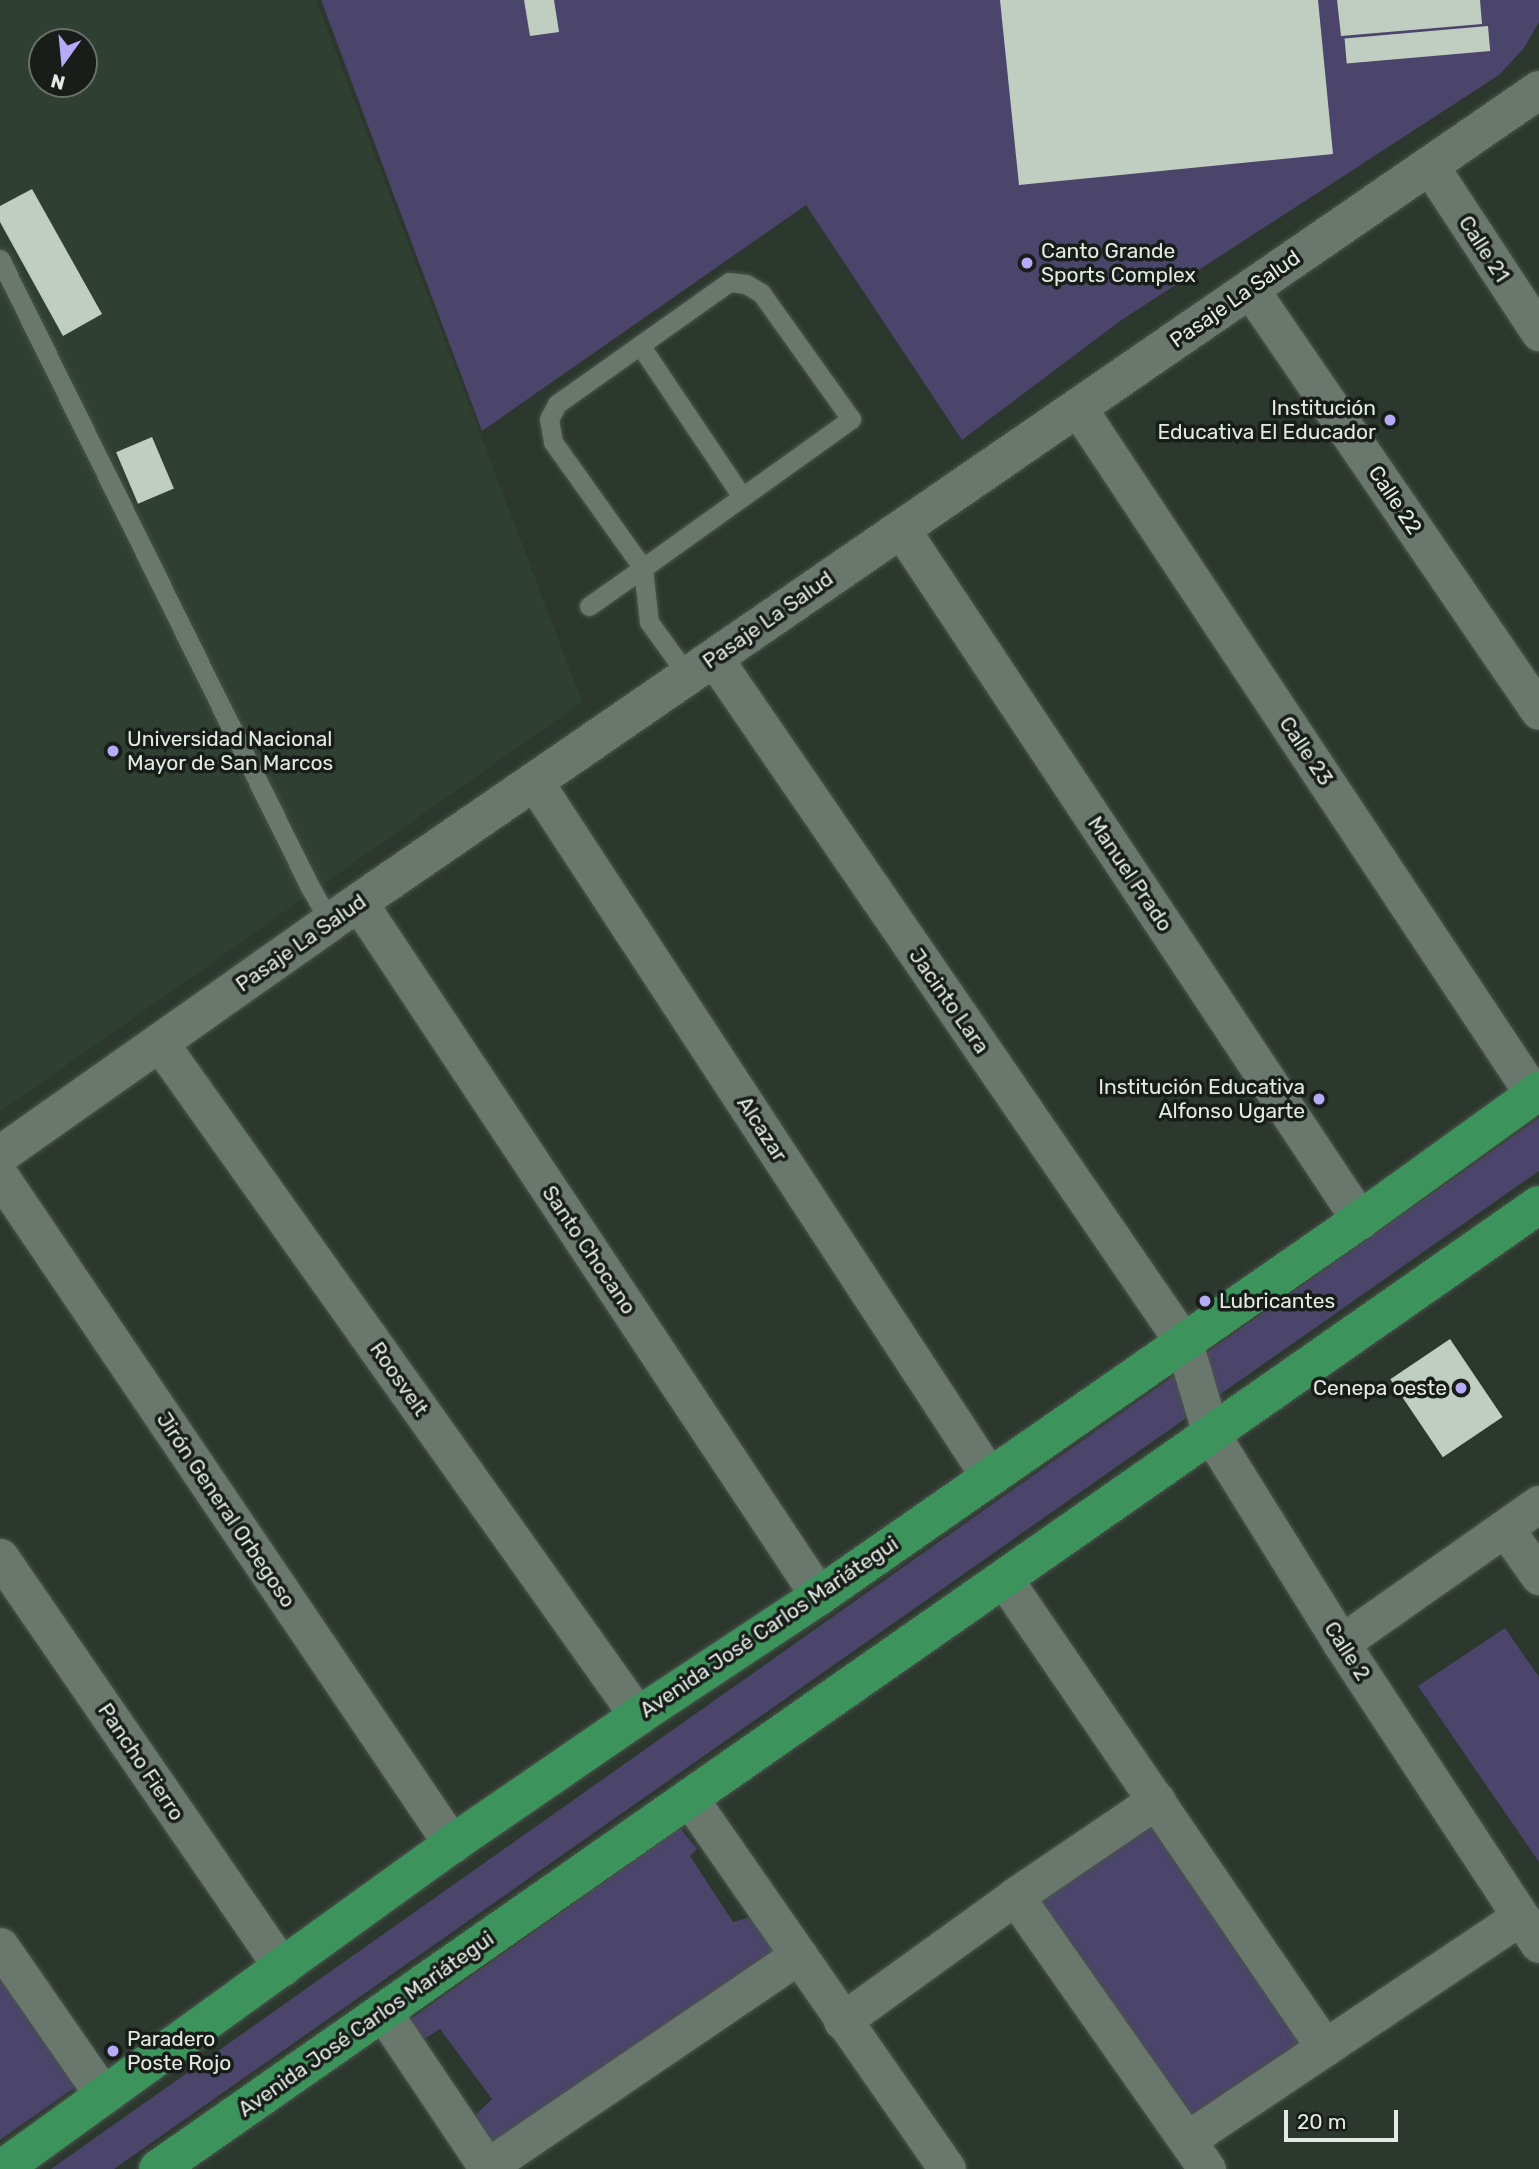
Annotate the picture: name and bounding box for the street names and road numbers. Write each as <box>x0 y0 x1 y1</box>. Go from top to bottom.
street label: Calle 21 <box>1453 211 1515 287</box>
street label: Pasaje La Salud <box>1165 245 1305 353</box>
street label: Calle 22 <box>1363 461 1427 539</box>
street label: Pasaje La Salud <box>698 566 838 674</box>
street label: Calle 23 <box>1274 712 1338 790</box>
street label: Manuel Prado <box>1082 812 1178 936</box>
street label: Pasaje La Salud <box>231 889 371 997</box>
street label: Jacinto Lara <box>904 944 994 1058</box>
street label: Alcazar <box>732 1092 792 1166</box>
street label: Santo Chocano <box>537 1181 641 1319</box>
street label: Roosvelt <box>364 1337 434 1421</box>
street label: Jirón General Orbegoso <box>151 1408 301 1612</box>
street label: Avenida José Carlos Mariátegui <box>635 1531 903 1723</box>
street label: Calle 2 <box>1319 1617 1375 1685</box>
street label: Pancho Fierro <box>93 1699 189 1825</box>
street label: Avenida José Carlos Mariátegui <box>233 1926 499 2122</box>

